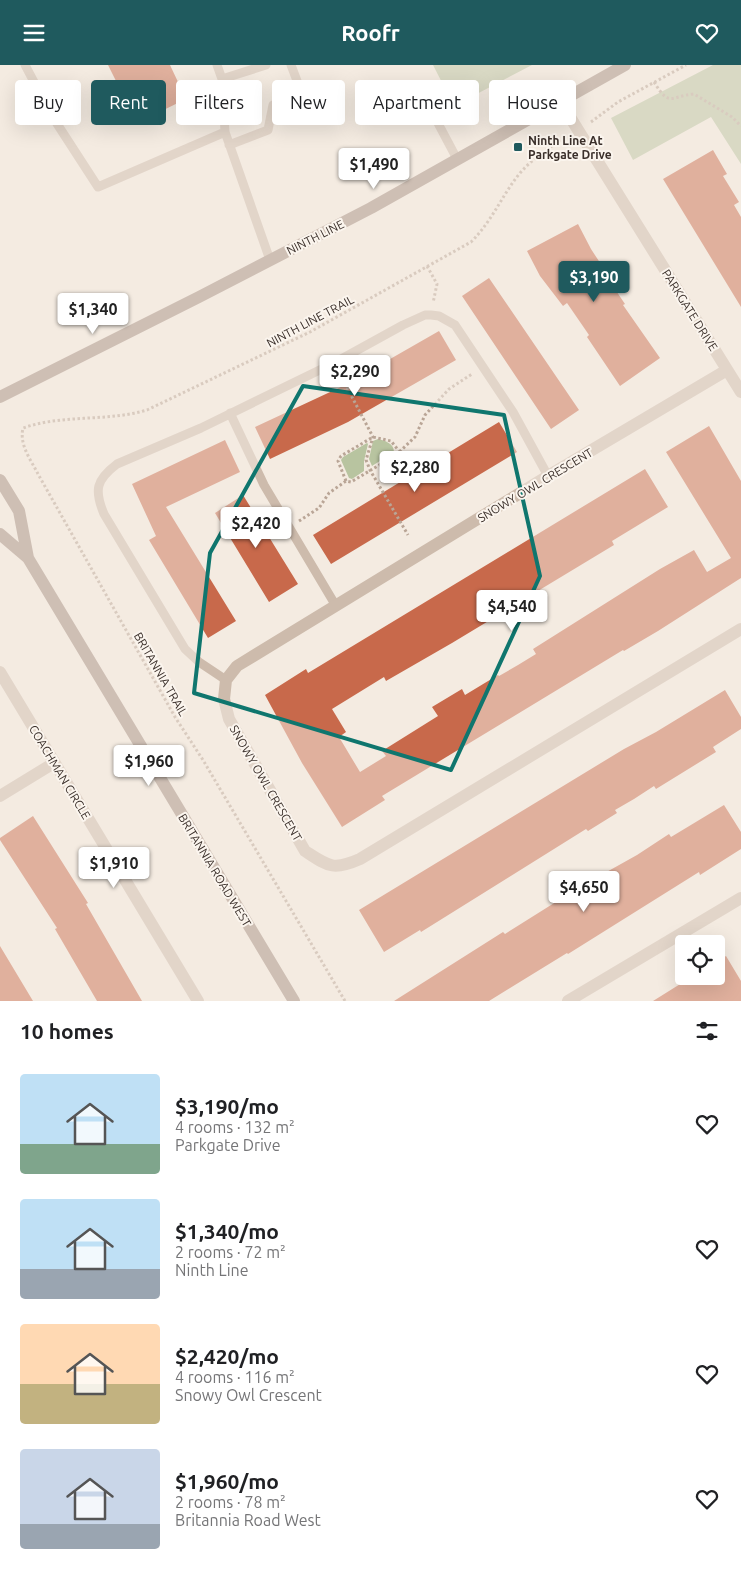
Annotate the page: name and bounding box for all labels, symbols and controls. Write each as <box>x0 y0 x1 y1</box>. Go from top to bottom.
icon: menu <box>20 19 48 47</box>
icon: heart <box>693 19 721 47</box>
text: Roofr <box>341 20 400 45</box>
chip: Buy <box>15 80 81 125</box>
chip: Rent <box>91 80 166 125</box>
chip: Filters <box>176 80 262 125</box>
chip: New <box>272 80 345 125</box>
chip: Apartment <box>355 80 479 125</box>
chip: House <box>489 80 576 125</box>
place label: Ninth Line At Parkgate Drive <box>528 134 612 161</box>
marker: Ninth Line At Parkgate Drive <box>512 141 524 153</box>
pin: $1,490 <box>333 147 415 190</box>
text: $1,490 <box>349 155 399 173</box>
street label: NINTH LINE <box>284 217 346 257</box>
pin: $3,190 <box>553 261 635 303</box>
street label: PARKGATE DRIVE <box>660 267 720 353</box>
text: $3,190 <box>569 268 619 286</box>
pin: $1,340 <box>52 293 134 335</box>
street label: NINTH LINE TRAIL <box>264 293 356 349</box>
text: $1,340 <box>68 300 118 318</box>
pin: $2,290 <box>314 355 396 397</box>
text: $2,290 <box>330 362 380 380</box>
street label: SNOWY OWL CRESCENT <box>475 445 595 524</box>
pin: $2,280 <box>374 451 456 493</box>
text: $2,280 <box>390 458 440 476</box>
pin: $2,420 <box>215 507 297 549</box>
text: $2,420 <box>231 514 281 532</box>
pin: $4,540 <box>471 589 553 632</box>
text: $4,540 <box>487 597 537 615</box>
street label: BRITANNIA TRAIL <box>132 630 190 718</box>
street label: COACHMAN CIRCLE <box>27 723 93 822</box>
street label: SNOWY OWL CRESCENT <box>227 723 305 844</box>
pin: $1,960 <box>108 745 190 787</box>
text: $1,960 <box>124 752 174 770</box>
street label: BRITANNIA ROAD WEST <box>176 811 254 929</box>
pin: $1,910 <box>73 847 155 889</box>
text: $1,910 <box>89 854 139 872</box>
pin: $4,650 <box>543 871 625 913</box>
text: $4,650 <box>559 878 609 896</box>
map controls <box>675 935 725 985</box>
button: locate <box>675 935 725 985</box>
icon: filters <box>693 1017 721 1045</box>
text: 10 homes <box>20 1019 114 1043</box>
icon: home <box>60 1094 120 1154</box>
text: $3,190/mo <box>175 1094 279 1118</box>
icon: heart <box>693 1110 721 1138</box>
text: 4 rooms · 132 m² <box>175 1118 295 1136</box>
text: Parkgate Drive <box>175 1136 280 1154</box>
icon: home <box>60 1219 120 1279</box>
text: $1,340/mo <box>175 1219 279 1243</box>
icon: heart <box>693 1235 721 1263</box>
text: 2 rooms · 72 m² <box>175 1243 286 1261</box>
text: Ninth Line <box>175 1261 249 1279</box>
icon: home <box>60 1344 120 1404</box>
text: $2,420/mo <box>175 1344 279 1368</box>
icon: heart <box>693 1360 721 1388</box>
text: 4 rooms · 116 m² <box>175 1368 295 1386</box>
text: Snowy Owl Crescent <box>175 1386 322 1404</box>
icon: home <box>60 1469 120 1529</box>
text: $1,960/mo <box>175 1469 279 1493</box>
icon: heart <box>693 1485 721 1513</box>
text: 2 rooms · 78 m² <box>175 1493 286 1511</box>
text: Britannia Road West <box>175 1511 321 1529</box>

